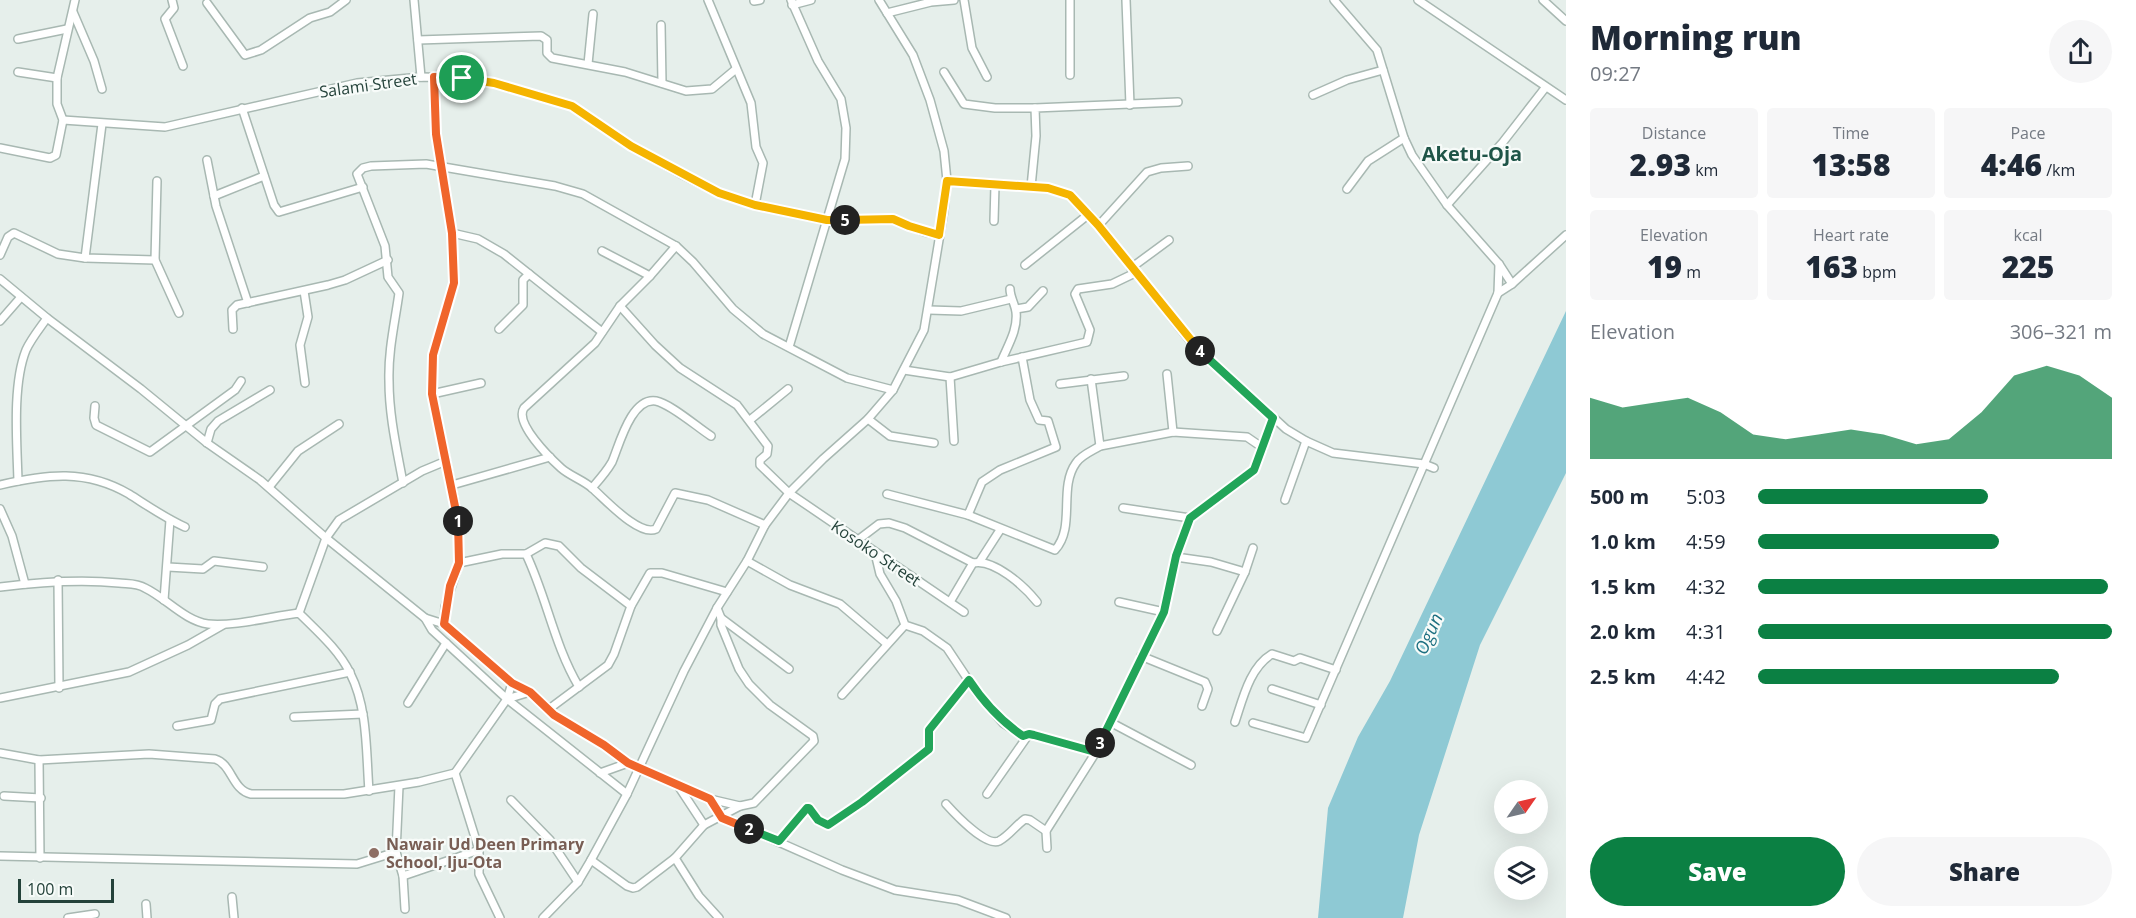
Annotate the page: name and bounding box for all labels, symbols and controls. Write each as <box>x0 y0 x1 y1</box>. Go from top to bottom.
text: Morning run <box>1590 15 1802 60</box>
button: share <box>2049 20 2112 83</box>
pin <box>436 52 487 103</box>
text: 09:27 <box>1590 60 1641 87</box>
icon: arrive <box>445 61 478 94</box>
street label: Salami Street <box>318 67 418 103</box>
text: Distance <box>1642 122 1706 144</box>
text: Time <box>1833 122 1869 144</box>
text: Pace <box>2010 122 2046 144</box>
district label: Aketu-Oja <box>1422 140 1522 167</box>
text: 2.93 <box>1630 144 1691 185</box>
text: 13:58 <box>1812 144 1890 185</box>
text: 4:46 <box>1981 144 2042 185</box>
text: km <box>1691 159 1718 181</box>
text: /km <box>2042 159 2075 181</box>
pin: 5 <box>830 205 860 235</box>
text: 5 <box>840 209 850 231</box>
text: Elevation <box>1640 224 1708 246</box>
text: Heart rate <box>1813 224 1889 246</box>
text: kcal <box>2014 224 2043 246</box>
text: 19 <box>1647 246 1682 287</box>
text: 163 <box>1805 246 1858 287</box>
text: 225 <box>2002 246 2054 287</box>
text: m <box>1682 261 1701 283</box>
text: bpm <box>1858 261 1897 283</box>
text: Elevation <box>1590 318 1675 345</box>
text: 306–321 m <box>2010 318 2112 345</box>
pin: 4 <box>1185 336 1215 366</box>
text: 4 <box>1195 340 1205 362</box>
text: 500 m <box>1590 483 1649 510</box>
text: 5:03 <box>1686 483 1726 510</box>
pin: 1 <box>443 506 473 536</box>
text: 1 <box>453 510 463 532</box>
street label: Kosoko Street <box>827 515 925 591</box>
text: 1.0 km <box>1590 528 1656 555</box>
text: 4:59 <box>1686 528 1726 555</box>
text: 1.5 km <box>1590 573 1656 600</box>
text: 4:32 <box>1686 573 1726 600</box>
water label: Ogun <box>1408 609 1448 658</box>
text: 2.0 km <box>1590 618 1656 645</box>
text: 4:31 <box>1686 618 1726 645</box>
text: 2.5 km <box>1590 663 1656 690</box>
text: 4:42 <box>1686 663 1726 690</box>
pin: 3 <box>1085 728 1115 758</box>
text: 3 <box>1095 732 1105 754</box>
north arrow <box>1494 780 1548 834</box>
map controls <box>1494 780 1548 900</box>
pin: 2 <box>734 814 764 844</box>
text: 2 <box>744 818 754 840</box>
place label: Nawair Ud Deen Primary School, Iju-Ota <box>386 833 585 873</box>
button: Save <box>1590 837 1845 906</box>
button: Share <box>1857 837 2112 906</box>
marker: Nawair Ud Deen Primary School, Iju-Ota <box>367 846 381 860</box>
button: layers <box>1494 846 1548 900</box>
scale bar <box>18 876 114 904</box>
text: 100 m <box>27 878 73 900</box>

